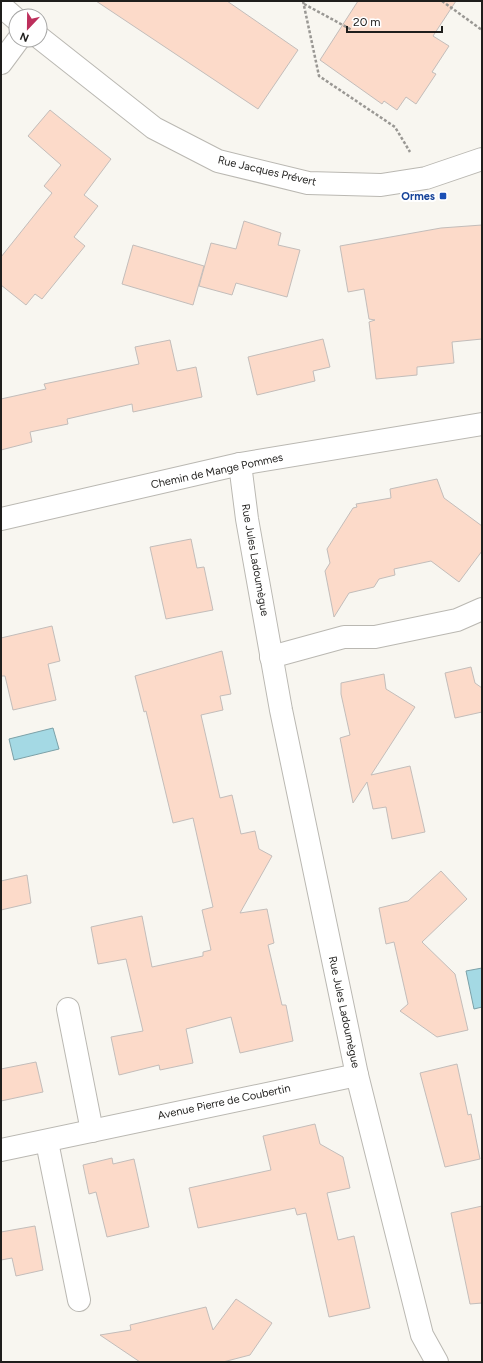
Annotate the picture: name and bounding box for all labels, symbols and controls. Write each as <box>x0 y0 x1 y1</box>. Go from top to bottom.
north arrow <box>8 8 48 48</box>
scale bar <box>347 8 442 34</box>
text: 20 m <box>353 15 381 29</box>
text: N <box>18 29 31 44</box>
street label: Rue Jacques Prévert <box>216 153 318 189</box>
place label: Ormes <box>401 190 435 203</box>
marker: Ormes <box>438 191 448 201</box>
street label: Chemin de Mange Pommes <box>150 451 284 491</box>
street label: Rue Jules Ladoumègue <box>239 503 271 617</box>
street label: Rue Jules Ladoumègue <box>326 955 362 1069</box>
street label: Avenue Pierre de Coubertin <box>156 1082 292 1122</box>

